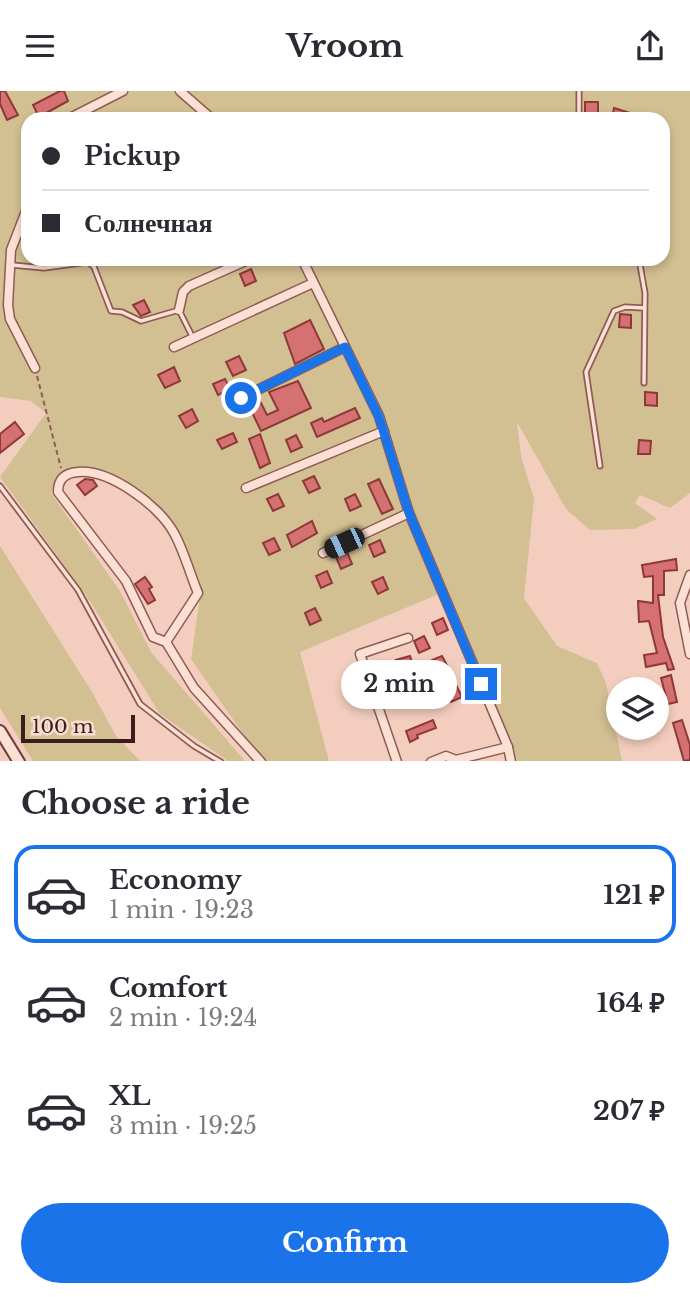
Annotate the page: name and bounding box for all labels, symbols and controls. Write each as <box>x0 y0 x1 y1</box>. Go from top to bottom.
text: Vroom <box>286 26 404 66</box>
icon: menu <box>21 27 59 65</box>
icon: share <box>631 27 669 65</box>
text: Pickup <box>84 140 181 172</box>
text: Солнечная <box>84 207 213 239</box>
route start <box>225 382 257 414</box>
car <box>321 525 368 561</box>
callout: 2 min <box>341 659 456 709</box>
route end <box>465 668 497 700</box>
text: 2 min <box>363 670 435 698</box>
map controls <box>606 677 669 740</box>
button: layers <box>606 677 669 740</box>
scale bar <box>21 713 135 744</box>
text: 100 m <box>32 715 93 738</box>
text: Choose a ride <box>21 783 250 823</box>
icon: car <box>25 863 88 926</box>
text: Economy <box>109 864 242 896</box>
text: 121 ₽ <box>603 879 665 911</box>
text: 1 min · 19:23 <box>109 896 254 924</box>
icon: car <box>25 971 88 1034</box>
text: Comfort <box>109 972 227 1004</box>
text: 164 ₽ <box>597 987 665 1019</box>
text: 2 min · 19:24 <box>109 1004 257 1032</box>
icon: car <box>25 1079 88 1142</box>
text: XL <box>109 1080 151 1112</box>
text: 207 ₽ <box>593 1095 665 1127</box>
text: 3 min · 19:25 <box>109 1112 257 1140</box>
button: Confirm <box>21 1203 669 1283</box>

